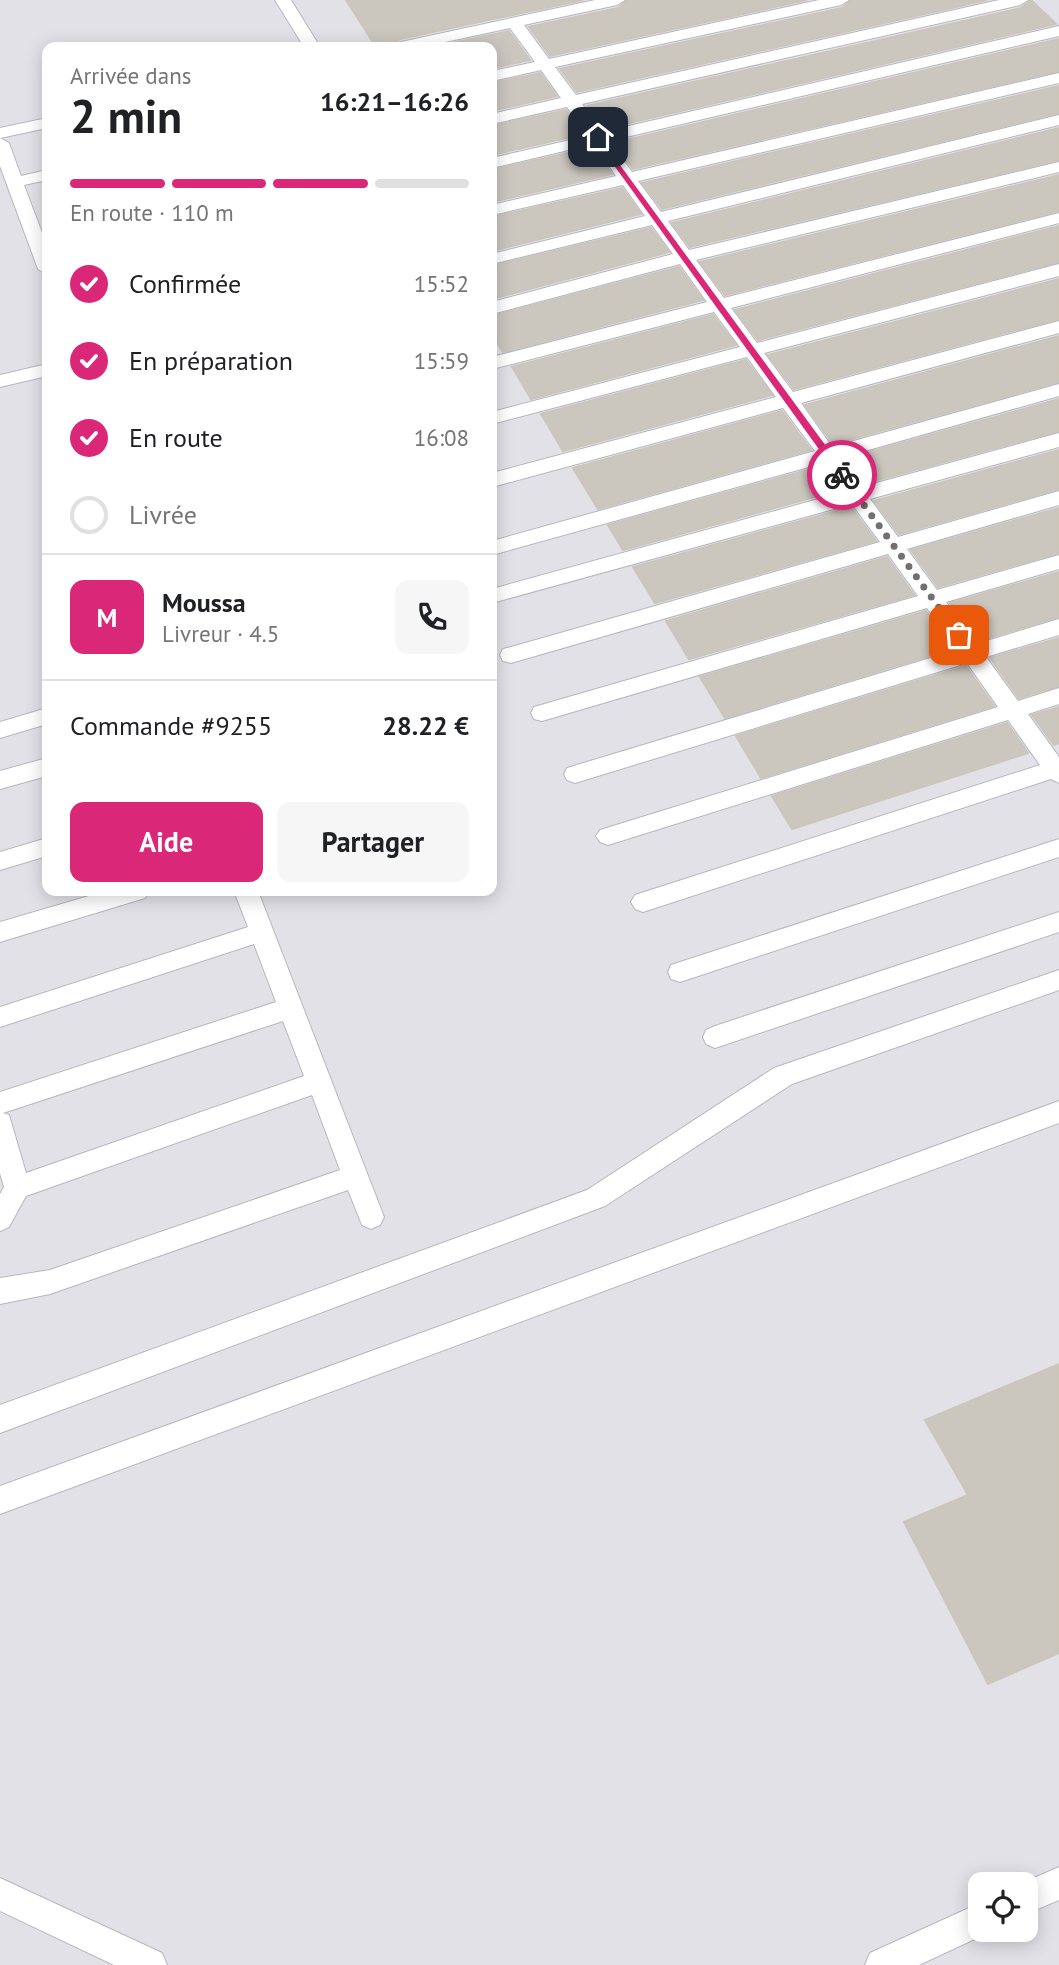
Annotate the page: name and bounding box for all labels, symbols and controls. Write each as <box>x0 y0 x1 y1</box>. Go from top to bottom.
text: Arrivée dans <box>70 61 191 90</box>
text: 16:21–16:26 <box>320 85 469 118</box>
text: 2 min <box>70 86 182 146</box>
pin <box>568 107 628 167</box>
icon: home <box>579 118 617 156</box>
text: En route · 110 m <box>70 198 234 227</box>
icon: check <box>70 265 108 303</box>
text: Confirmée <box>129 267 241 300</box>
text: 15:52 <box>414 269 469 298</box>
icon: check <box>70 342 108 380</box>
text: En préparation <box>129 344 293 377</box>
text: 15:59 <box>414 346 469 375</box>
icon: check <box>70 419 108 457</box>
text: En route <box>129 421 223 454</box>
text: 16:08 <box>414 423 469 452</box>
courier <box>807 440 877 510</box>
icon: bike <box>823 456 861 494</box>
text: Livrée <box>129 498 197 531</box>
button: phone <box>395 580 469 654</box>
text: Moussa <box>162 586 246 619</box>
text: M <box>97 601 117 634</box>
pin <box>929 605 989 665</box>
icon: bag <box>940 616 978 654</box>
text: Livreur · 4.5 <box>162 619 279 648</box>
text: Commande #9255 <box>70 709 272 742</box>
text: 28.22 € <box>382 709 469 742</box>
button: Aide <box>70 802 263 882</box>
button: Partager <box>277 802 469 882</box>
map controls <box>968 1872 1038 1942</box>
button: locate <box>968 1872 1038 1942</box>

